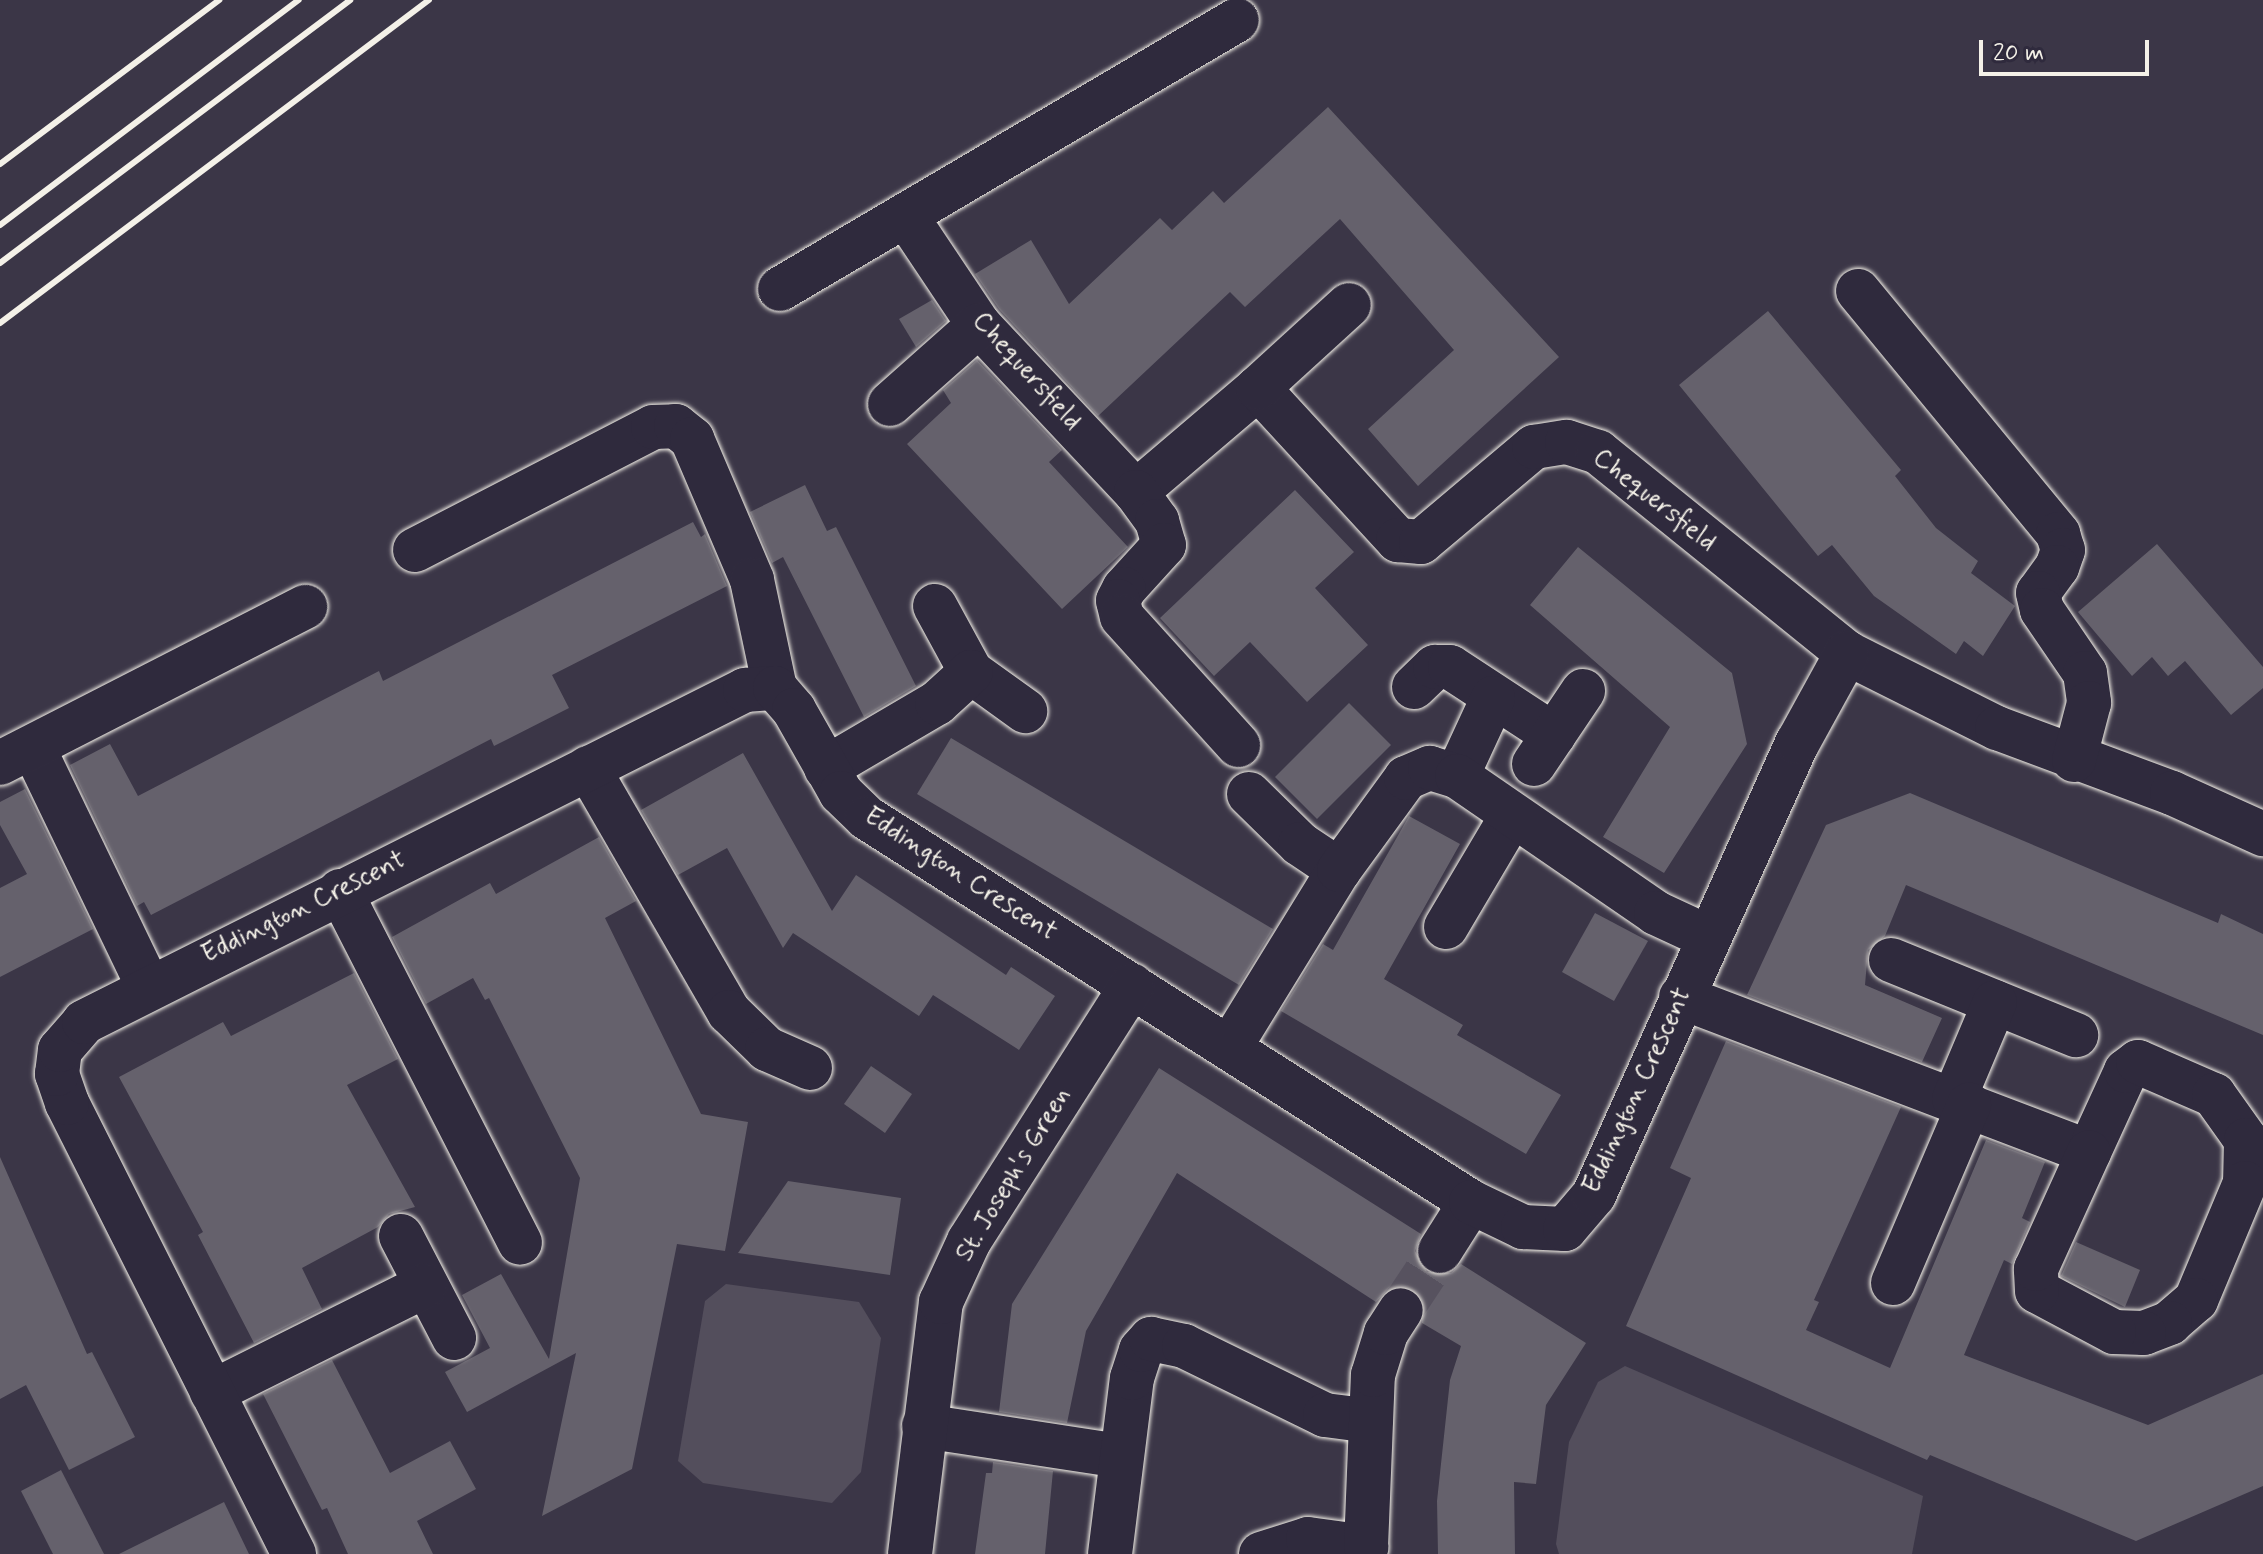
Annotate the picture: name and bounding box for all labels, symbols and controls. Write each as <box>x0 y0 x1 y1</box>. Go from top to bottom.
scale bar <box>1983 24 2153 74</box>
text: 20 m <box>1993 38 2044 69</box>
street label: Chequersfield <box>965 306 1087 438</box>
street label: Chequersfield <box>1586 443 1722 559</box>
street label: Eddington Crescent <box>858 801 1062 949</box>
street label: Eddington Crescent <box>197 845 411 971</box>
street label: Eddington Crescent <box>1577 983 1699 1199</box>
street label: St. Joseph's Green <box>948 1080 1080 1270</box>

